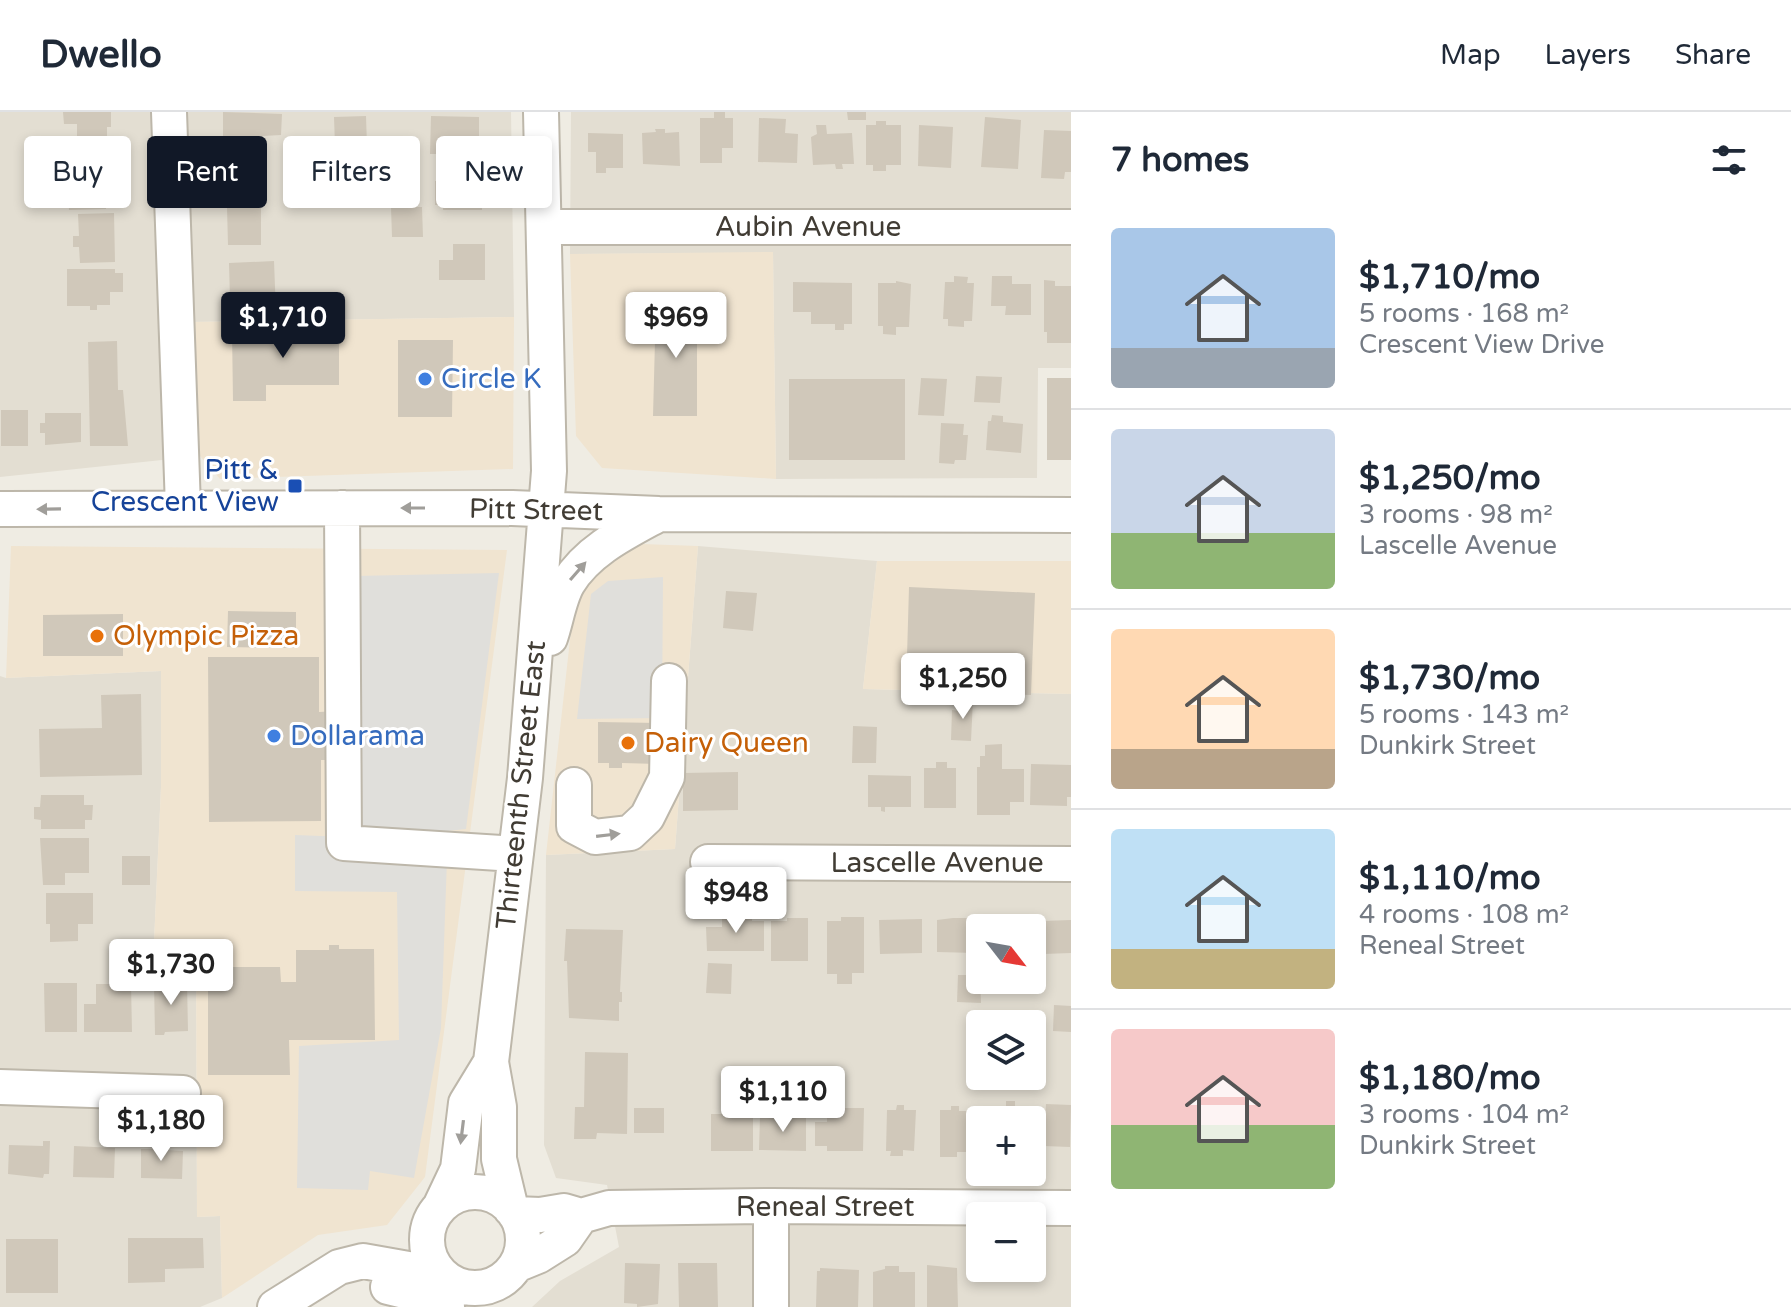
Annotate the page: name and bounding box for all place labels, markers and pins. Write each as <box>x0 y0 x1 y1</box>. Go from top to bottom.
pin: $1,710 <box>218 292 348 360</box>
pin: $969 <box>629 292 723 360</box>
place label: Circle K <box>441 362 542 396</box>
marker: Circle K <box>416 370 434 388</box>
place label: Pitt & Crescent View <box>91 453 279 519</box>
marker: Pitt & Crescent View <box>286 477 304 495</box>
place label: Olympic Pizza <box>113 619 299 653</box>
marker: Olympic Pizza <box>88 627 106 645</box>
pin: $1,250 <box>898 653 1028 721</box>
place label: Dollarama <box>290 719 425 753</box>
place label: Dairy Queen <box>644 726 809 760</box>
marker: Dollarama <box>265 727 283 745</box>
marker: Dairy Queen <box>619 734 637 752</box>
pin: $948 <box>689 867 783 935</box>
pin: $1,730 <box>106 939 236 1007</box>
pin: $1,110 <box>718 1066 848 1134</box>
pin: $1,180 <box>96 1095 226 1163</box>

